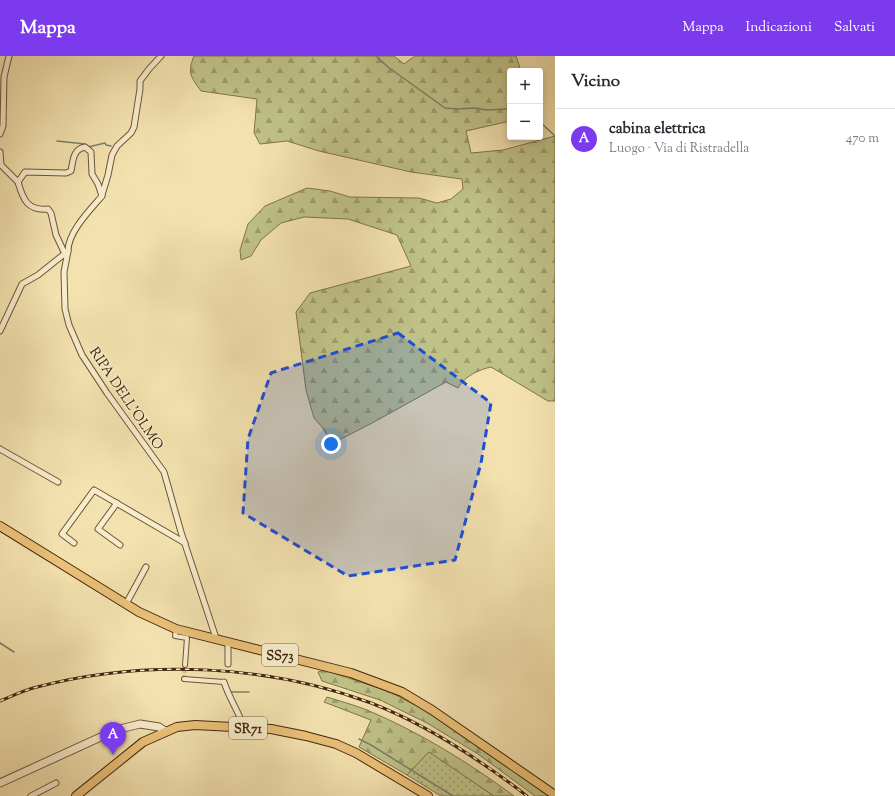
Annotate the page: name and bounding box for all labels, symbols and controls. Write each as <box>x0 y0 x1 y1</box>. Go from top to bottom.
text: Mappa <box>20 15 76 42</box>
text: Mappa <box>683 18 724 38</box>
text: Indicazioni <box>746 18 812 38</box>
text: Salvati <box>834 18 875 38</box>
map controls <box>507 68 543 140</box>
button: + <box>507 68 543 104</box>
text: Vicino <box>571 70 620 94</box>
button: − <box>507 104 543 140</box>
text: cabina elettrica <box>609 119 706 140</box>
text: A <box>579 130 589 148</box>
text: 470 m <box>846 130 879 148</box>
text: Luogo · Via di Ristradella <box>609 140 749 158</box>
street label: RIPA DELL'OLMO <box>83 344 167 455</box>
your location <box>321 434 341 454</box>
road number: SS73 <box>262 644 298 666</box>
road number: SR71 <box>229 717 267 739</box>
pin: A <box>100 722 126 755</box>

